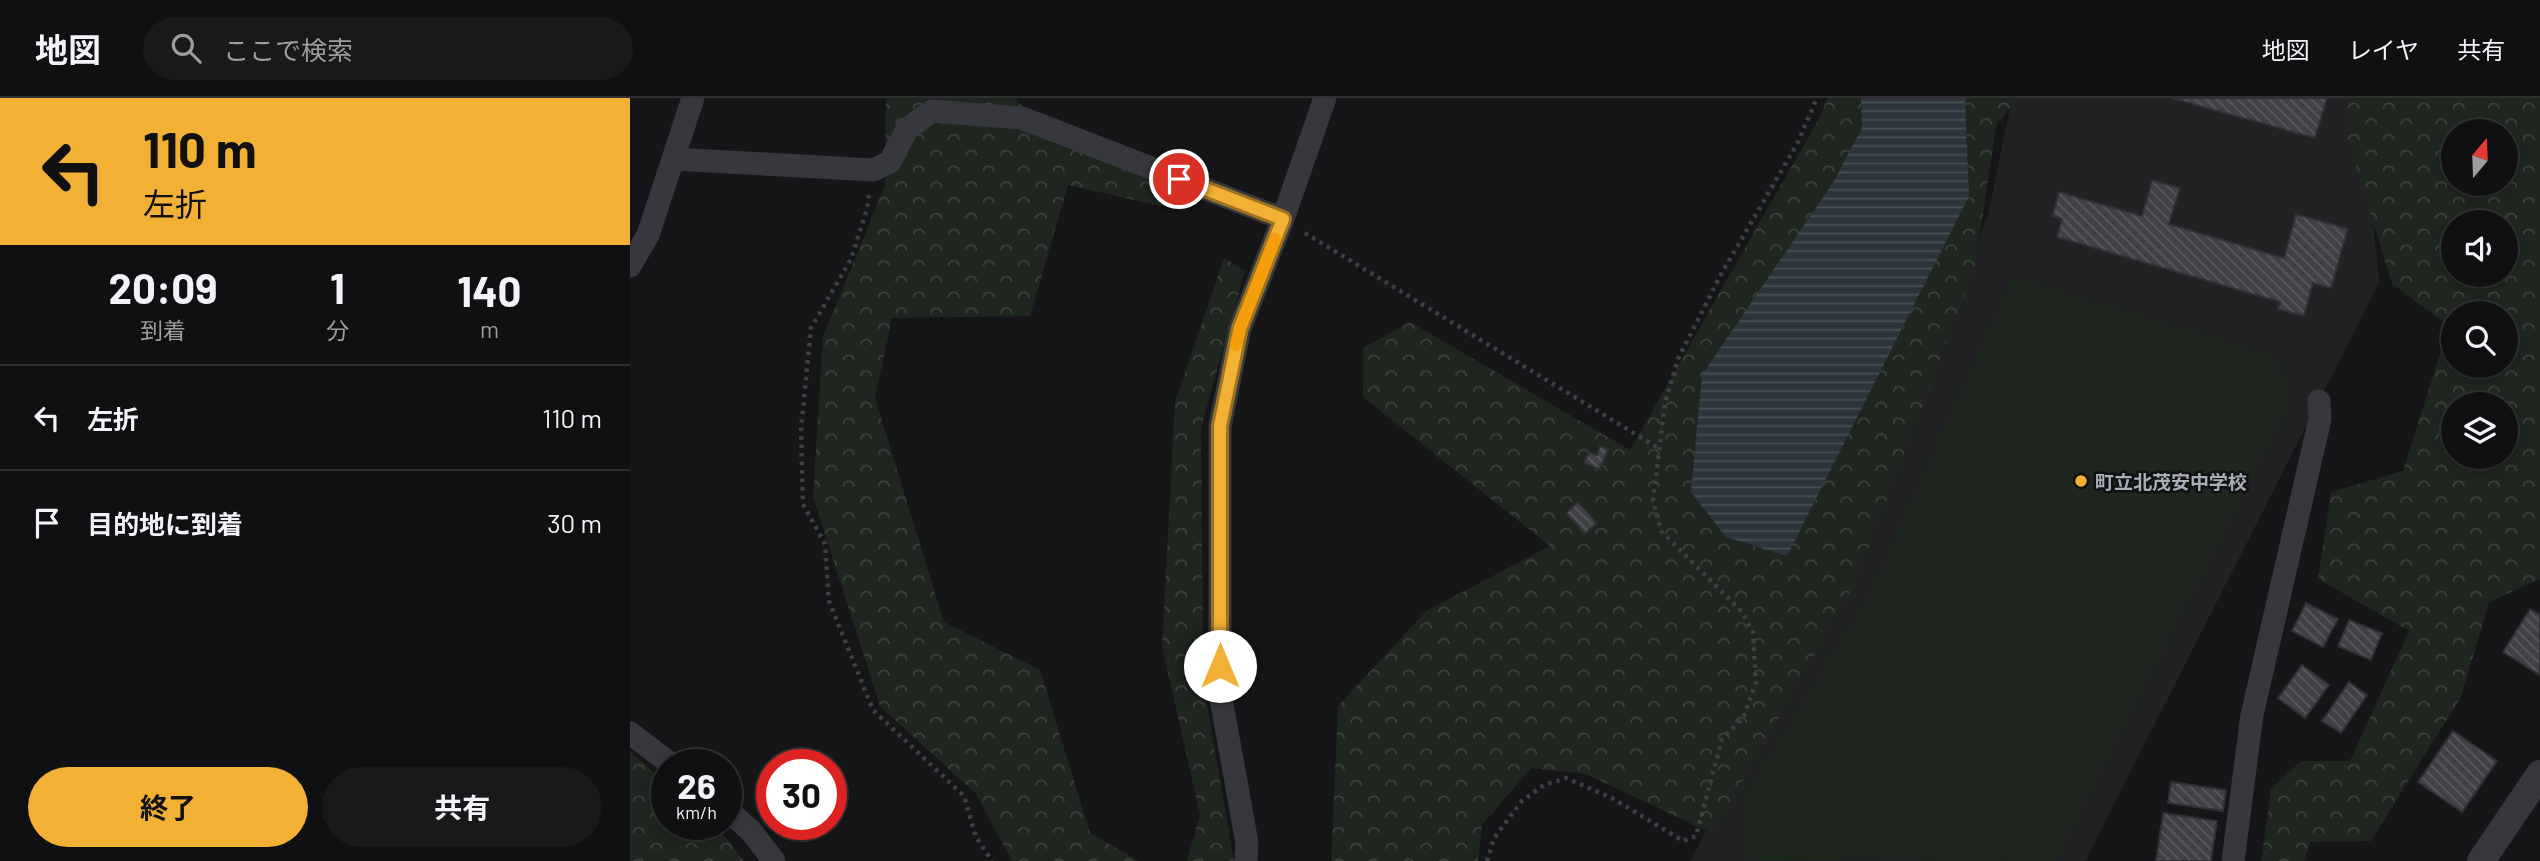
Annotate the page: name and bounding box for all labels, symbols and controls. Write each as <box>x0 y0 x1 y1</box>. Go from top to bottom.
search box <box>143 17 633 80</box>
text: 地図 <box>35 29 101 69</box>
icon: search <box>167 29 205 67</box>
text: ここで検索 <box>223 34 353 65</box>
text: 地図 <box>2262 35 2310 64</box>
text: レイヤ <box>2348 35 2419 64</box>
text: 共有 <box>2457 35 2505 64</box>
text: 110 m <box>143 119 257 178</box>
north arrow <box>2441 119 2518 196</box>
map controls <box>2441 119 2518 469</box>
icon: left <box>28 126 119 217</box>
pin <box>1149 149 1209 209</box>
icon: arrive <box>1160 160 1198 198</box>
text: 左折 <box>143 184 207 222</box>
button: sound <box>2441 210 2518 287</box>
text: 20:09 <box>108 262 217 312</box>
text: 1 <box>330 262 345 312</box>
text: 140 <box>457 265 522 315</box>
button: search <box>2441 301 2518 378</box>
text: m <box>480 315 499 343</box>
text: 到着 <box>140 316 186 344</box>
text: 分 <box>326 316 349 344</box>
button: layers <box>2441 392 2518 469</box>
icon: left <box>28 399 66 437</box>
text: 110 m <box>542 402 602 433</box>
text: 左折 <box>87 403 139 434</box>
place label: 町立北茂安中学校 <box>2095 470 2247 493</box>
marker: 町立北茂安中学校 <box>2073 473 2089 489</box>
icon: arrive <box>28 504 66 542</box>
text: 30 m <box>547 507 602 538</box>
text: 目的地に到着 <box>87 508 243 539</box>
position arrow <box>1183 629 1257 703</box>
speed limit sign: 30 <box>756 749 847 840</box>
text: 26 <box>677 764 716 806</box>
button: 終了 <box>28 767 308 847</box>
button: 共有 <box>322 767 602 847</box>
text: km/h <box>676 801 717 823</box>

